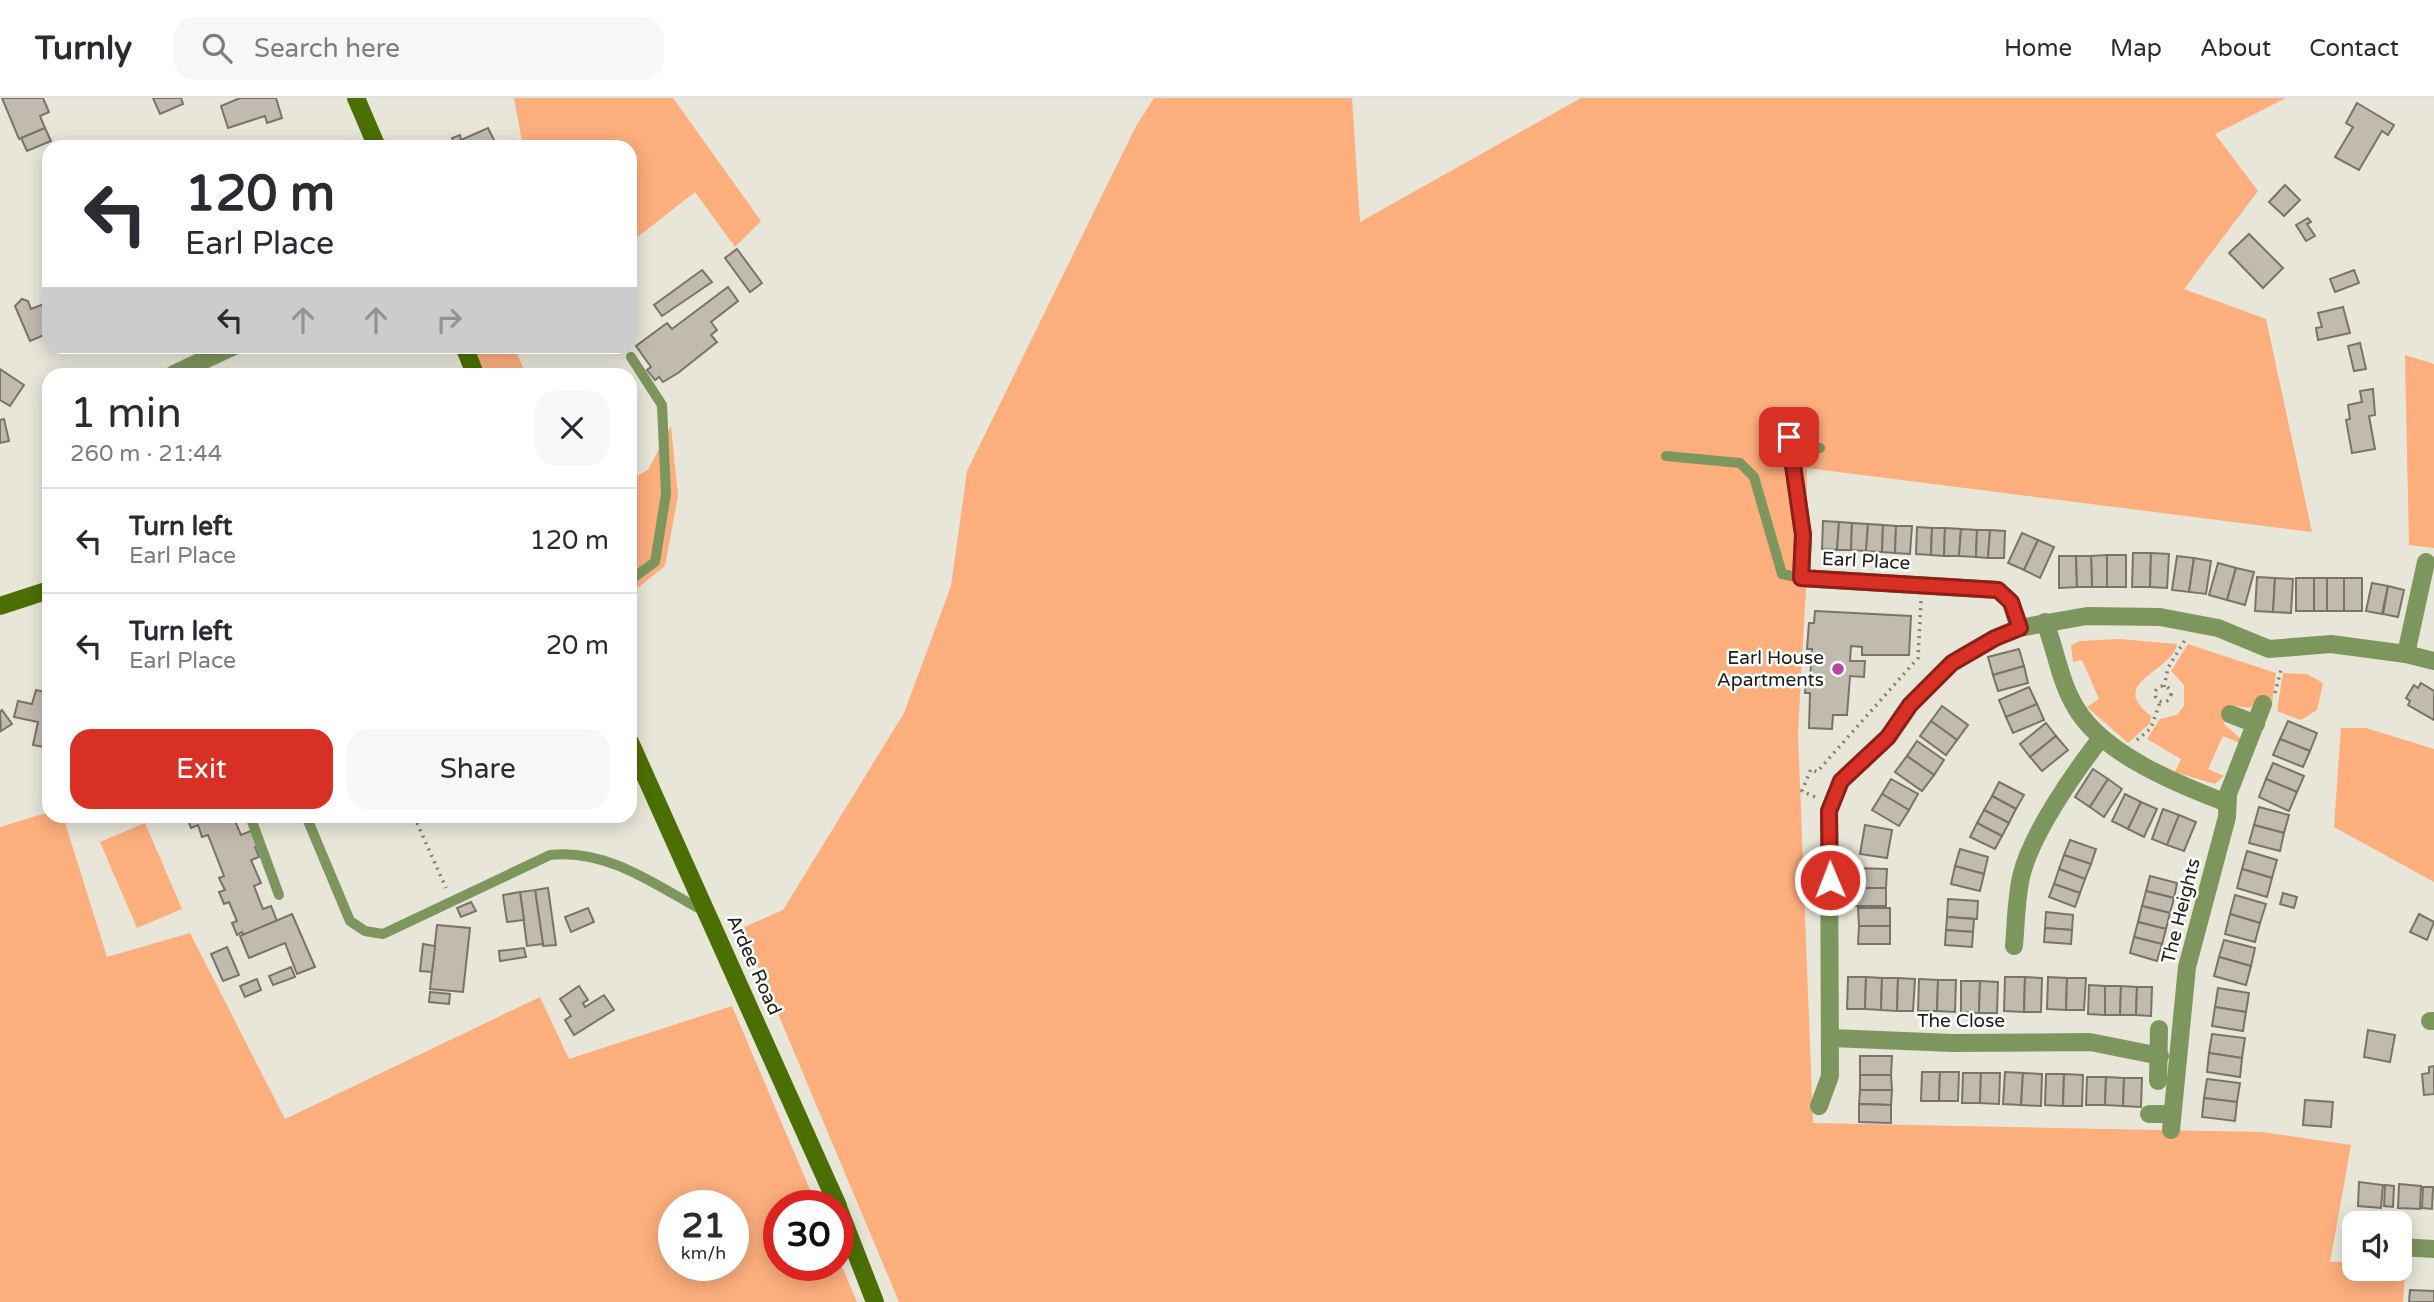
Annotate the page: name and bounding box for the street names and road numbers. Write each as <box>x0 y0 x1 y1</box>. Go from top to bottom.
street label: Earl Place <box>1821 548 1911 574</box>
street label: The Heights <box>2157 856 2205 966</box>
street label: Ardee Road <box>722 912 786 1018</box>
street label: The Close <box>1917 1010 2005 1032</box>

